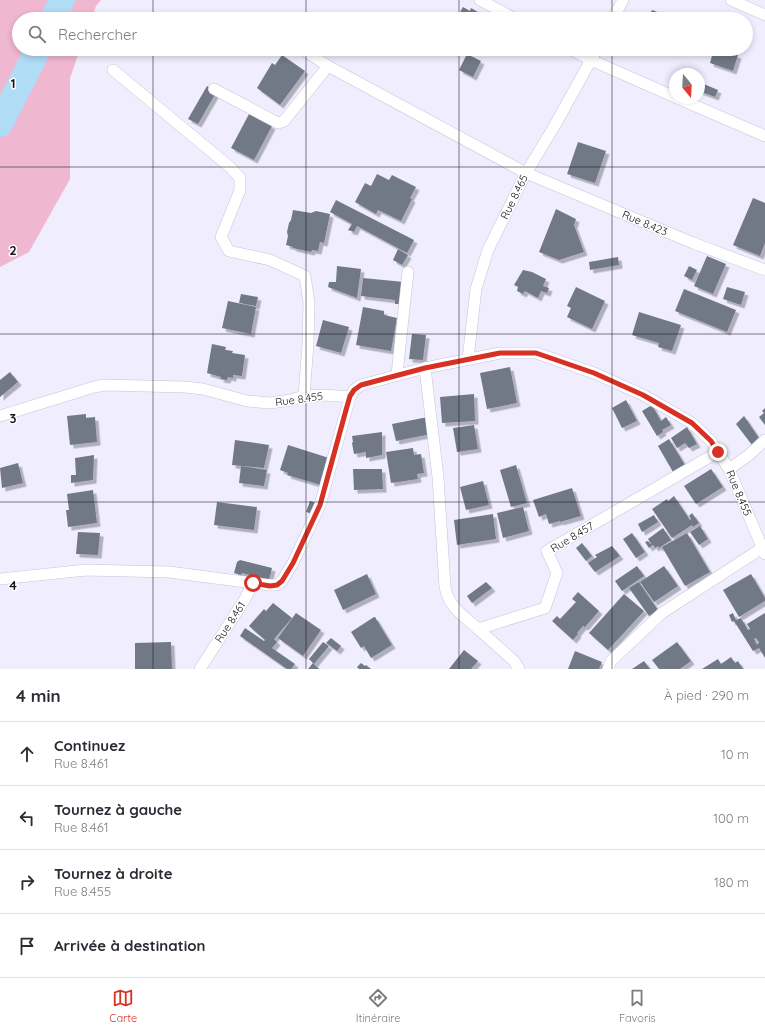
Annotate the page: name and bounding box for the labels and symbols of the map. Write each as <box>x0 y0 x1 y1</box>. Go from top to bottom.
north arrow <box>669 68 705 104</box>
text: 1 <box>10 75 16 91</box>
street label: Rue 8.465 <box>497 172 531 222</box>
street label: Rue 8.423 <box>620 207 670 239</box>
text: 2 <box>9 242 17 258</box>
street label: Rue 8.455 <box>274 389 324 409</box>
text: 3 <box>10 410 17 426</box>
route end <box>709 443 727 461</box>
street label: Rue 8.455 <box>723 468 755 518</box>
street label: Rue 8.457 <box>548 518 596 555</box>
route start <box>244 574 262 592</box>
text: 4 <box>9 577 17 593</box>
street label: Rue 8.461 <box>212 599 248 645</box>

